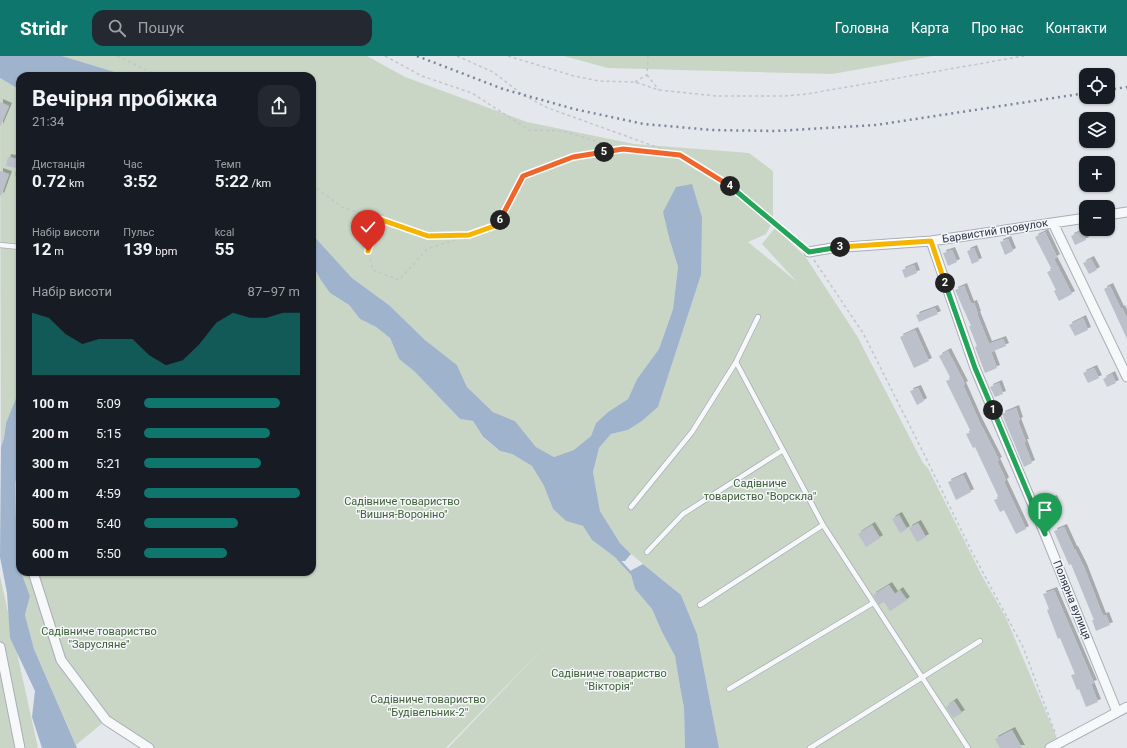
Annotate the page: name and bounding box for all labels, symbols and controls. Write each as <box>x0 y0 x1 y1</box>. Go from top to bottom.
search box <box>92 10 372 46</box>
text: Stridr <box>20 17 68 40</box>
icon: search <box>106 17 128 39</box>
text: Пошук <box>138 19 184 37</box>
text: Головна <box>835 20 889 36</box>
text: Карта <box>911 20 949 36</box>
text: Про нас <box>971 20 1024 36</box>
text: Контакти <box>1046 20 1107 36</box>
map controls <box>1079 68 1115 236</box>
button: locate <box>1079 68 1115 104</box>
button: share <box>258 85 300 127</box>
text: Вечірня пробіжка <box>32 86 217 111</box>
button: layers <box>1079 112 1115 148</box>
text: 21:34 <box>32 114 64 129</box>
pin: 5 <box>594 142 614 162</box>
text: 5 <box>601 145 607 158</box>
button: + <box>1079 156 1115 192</box>
text: Дистанція <box>32 158 85 171</box>
text: Час <box>123 158 143 171</box>
text: Темп <box>215 158 241 171</box>
text: 0.72 <box>32 171 66 191</box>
text: 3:52 <box>123 171 157 191</box>
text: 5:22 <box>215 171 249 191</box>
pin: 4 <box>720 176 740 196</box>
text: km <box>66 177 84 190</box>
text: /km <box>249 177 271 190</box>
text: 4 <box>727 179 733 192</box>
button: − <box>1079 200 1115 236</box>
pin <box>351 210 385 251</box>
pin: 6 <box>490 210 510 230</box>
text: 6 <box>497 213 503 226</box>
icon: check <box>357 216 379 238</box>
street label: Барвистий провулок <box>941 216 1049 246</box>
text: Набір висоти <box>32 226 100 239</box>
text: Пульс <box>123 226 154 239</box>
text: kcal <box>215 226 235 239</box>
pin: 3 <box>830 237 850 257</box>
text: 12 <box>32 239 52 259</box>
text: 139 <box>123 239 153 259</box>
text: 55 <box>215 239 234 259</box>
text: 3 <box>837 240 843 253</box>
text: m <box>52 245 64 258</box>
text: bpm <box>153 245 177 258</box>
pin: 2 <box>935 273 955 293</box>
text: 2 <box>942 276 948 289</box>
text: Набір висоти <box>32 284 112 299</box>
text: 87–97 m <box>248 284 300 299</box>
text: 100 m <box>32 396 69 411</box>
text: 5:09 <box>96 396 121 411</box>
pin: 1 <box>983 400 1003 420</box>
text: 1 <box>990 403 996 416</box>
text: 200 m <box>32 426 69 441</box>
text: 5:15 <box>96 426 121 441</box>
text: 300 m <box>32 456 69 471</box>
text: 5:21 <box>96 456 121 471</box>
park label: Садівниче товариство "Ворскла" <box>704 477 816 503</box>
text: 400 m <box>32 486 69 501</box>
text: 4:59 <box>96 486 121 501</box>
pin <box>1028 493 1062 534</box>
park label: Садівниче товариство "Вишня-Вороніно" <box>344 495 460 521</box>
icon: arrive <box>1034 499 1056 521</box>
text: 500 m <box>32 516 69 531</box>
text: 5:40 <box>96 516 121 531</box>
text: 600 m <box>32 546 69 561</box>
text: 5:50 <box>96 546 121 561</box>
street label: Полярна вулиця <box>1050 559 1094 641</box>
park label: Садівниче товариство "Зарусляне" <box>41 625 157 651</box>
park label: Садівниче товариство "Вікторія" <box>551 667 667 693</box>
park label: Садівниче товариство "Будівельник-2" <box>370 693 486 719</box>

